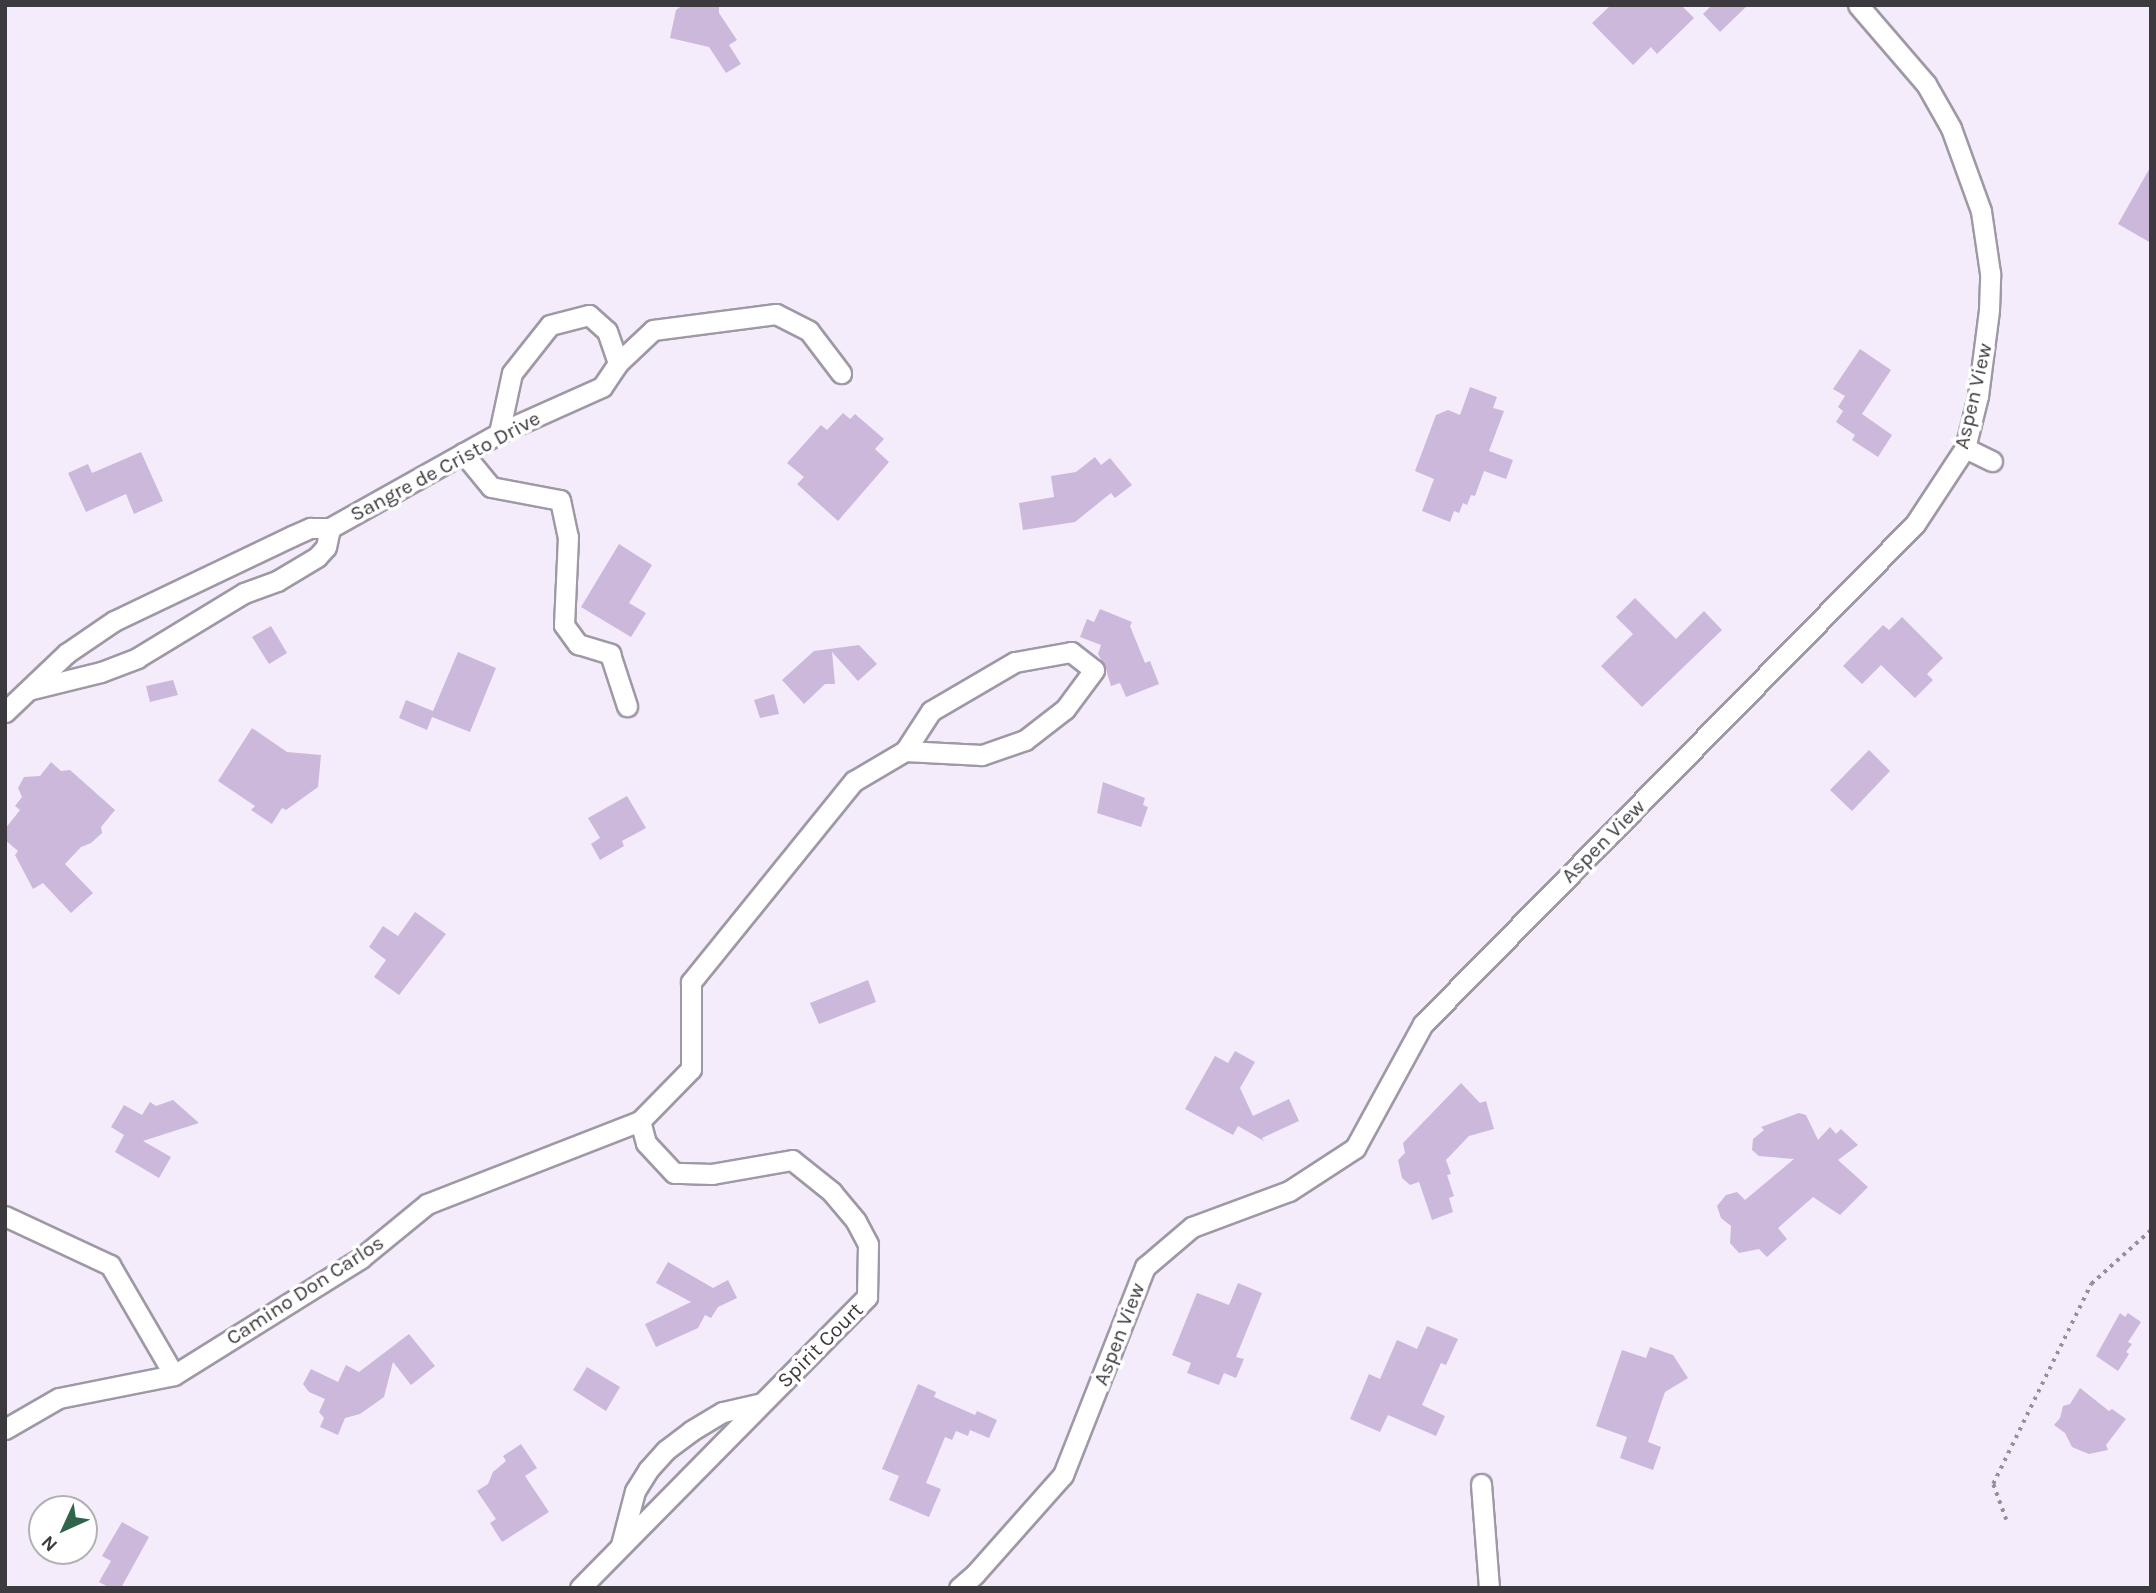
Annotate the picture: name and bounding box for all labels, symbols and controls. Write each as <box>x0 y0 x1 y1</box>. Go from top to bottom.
street label: Aspen View <box>1949 341 1997 451</box>
street label: Sangre de Cristo Drive <box>346 405 544 527</box>
street label: Aspen View <box>1556 794 1650 888</box>
street label: Camino Don Carlos <box>221 1230 389 1350</box>
street label: Aspen View <box>1088 1279 1150 1389</box>
street label: Spirit Court <box>772 1297 868 1393</box>
north arrow <box>28 1495 98 1565</box>
text: N <box>37 1531 62 1556</box>

